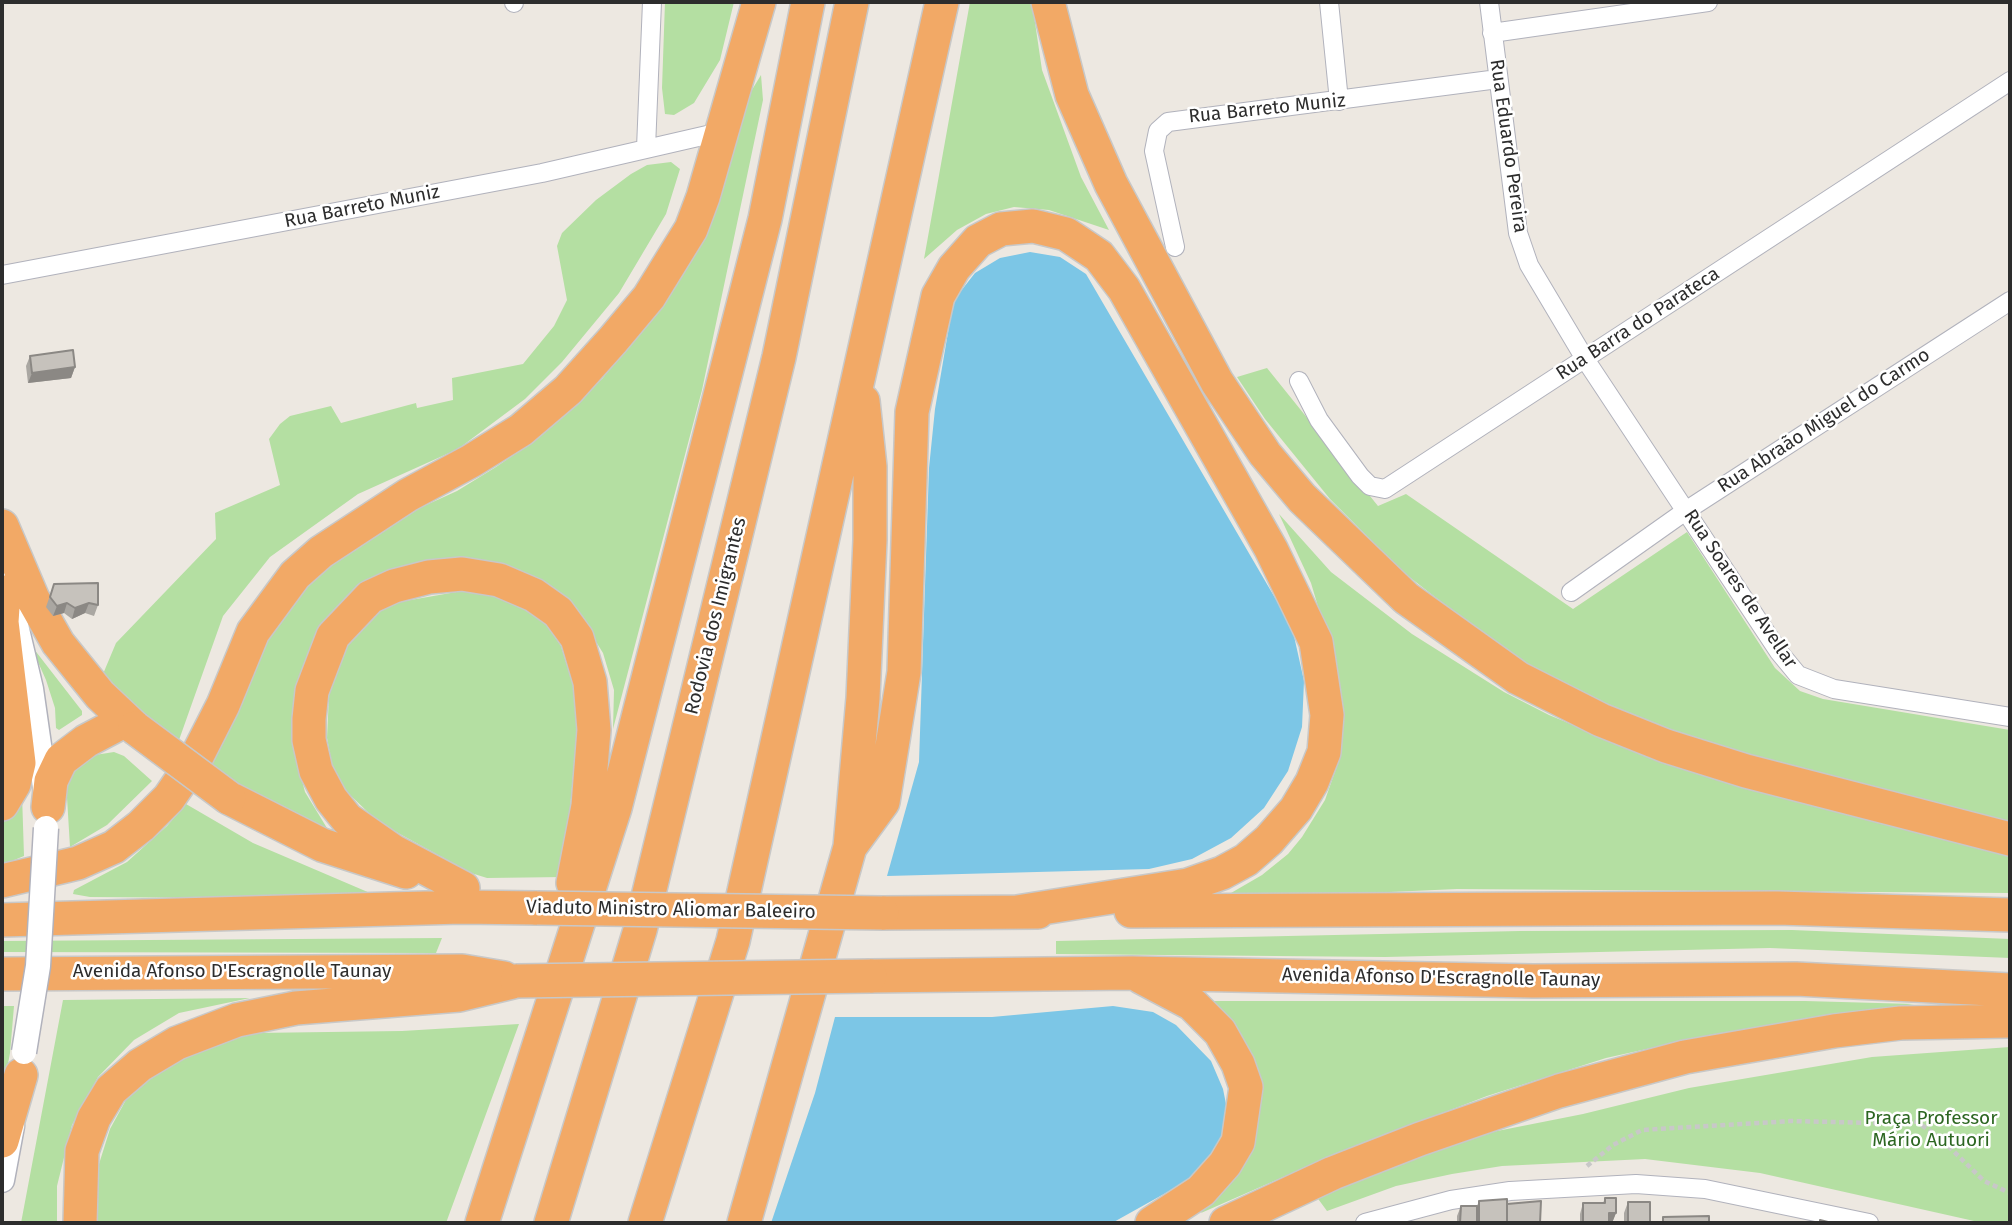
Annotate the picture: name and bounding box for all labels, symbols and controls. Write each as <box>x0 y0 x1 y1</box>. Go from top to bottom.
street label: Rua Eduardo Pereira <box>1485 58 1531 234</box>
street label: Rua Barreto Muniz <box>1187 89 1347 129</box>
street label: Rua Barreto Muniz <box>282 181 442 233</box>
street label: Rua Barra do Parateca <box>1552 263 1724 385</box>
street label: Rua Abraão Miguel do Carmo <box>1714 344 1934 498</box>
street label: Rua Soares de Avellar <box>1678 505 1802 673</box>
street label: Rodovia dos Imigrantes <box>680 515 752 717</box>
street label: Viaduto Ministro Aliomar Baleeiro <box>526 896 816 924</box>
street label: Avenida Afonso D'Escragnolle Taunay <box>73 961 391 983</box>
street label: Avenida Afonso D'Escragnolle Taunay <box>1282 964 1600 992</box>
park label: Praça Professor Mário Autuori <box>1865 1108 1997 1152</box>

